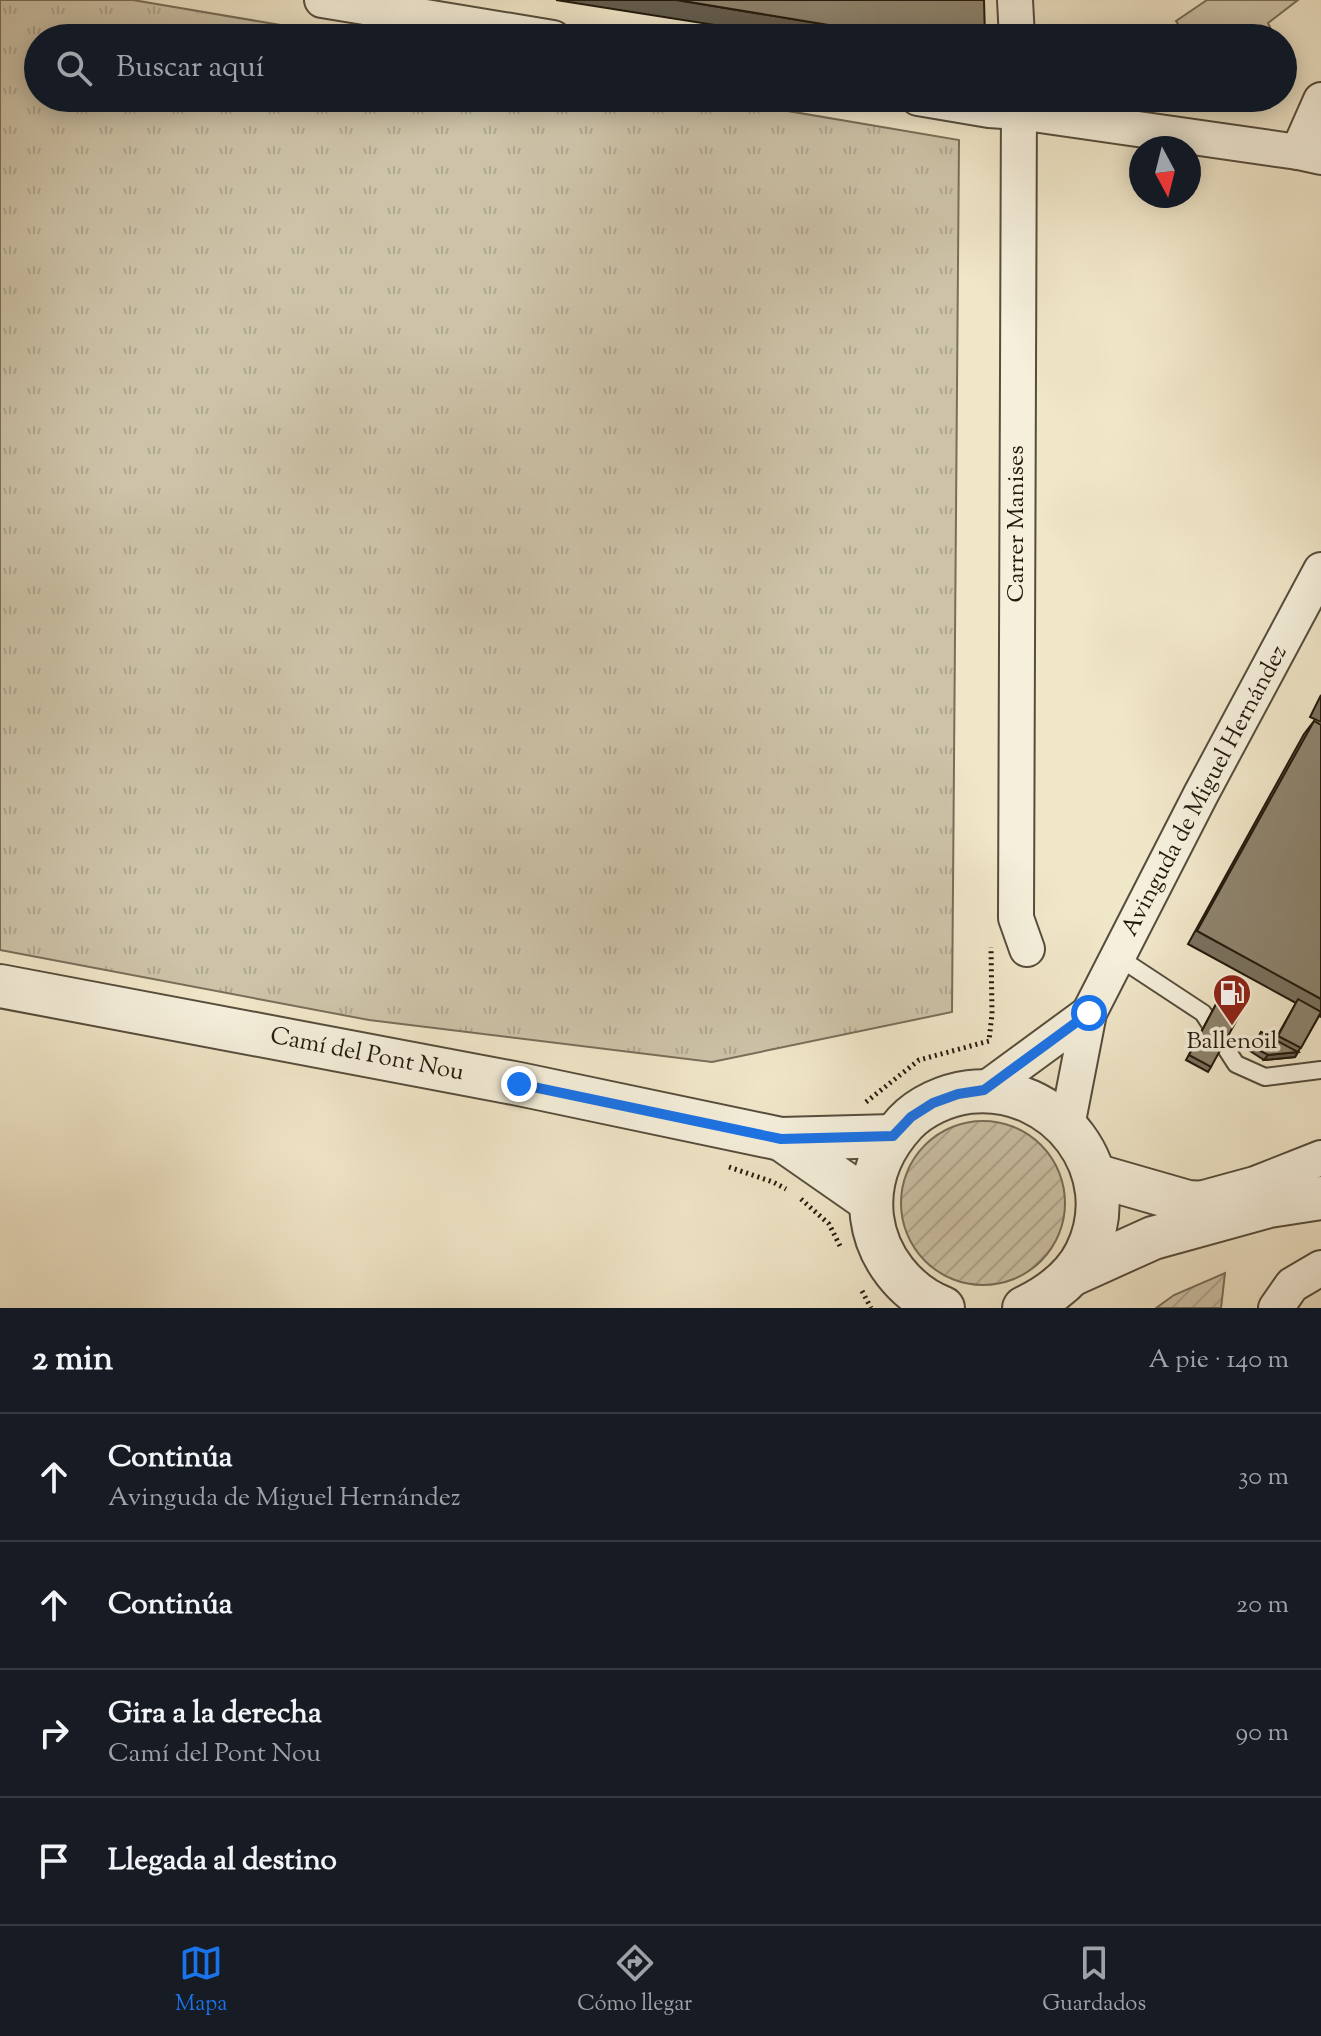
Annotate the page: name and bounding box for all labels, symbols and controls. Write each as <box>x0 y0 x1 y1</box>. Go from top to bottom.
search box <box>24 24 1297 112</box>
icon: search <box>52 46 96 90</box>
text: Buscar aquí <box>116 47 264 90</box>
north arrow <box>1129 136 1201 208</box>
street label: Carrer Manises <box>1000 445 1034 603</box>
street label: Avinguda de Miguel Hernández <box>1114 639 1296 943</box>
fuel station icon: Ballenoil <box>1211 972 1253 1027</box>
route start <box>1071 995 1107 1031</box>
street label: Camí del Pont Nou <box>267 1020 467 1090</box>
place label: Ballenoil <box>1186 1025 1278 1059</box>
route end <box>501 1066 537 1102</box>
text: 2 min <box>32 1336 113 1385</box>
text: A pie · 140 m <box>1148 1342 1289 1379</box>
text: Continúa <box>108 1437 233 1480</box>
icon: ahead <box>32 1455 76 1499</box>
text: 30 m <box>1238 1459 1289 1496</box>
text: Avinguda de Miguel Hernández <box>108 1480 461 1517</box>
icon: ahead <box>32 1583 76 1627</box>
text: Continúa <box>108 1584 233 1627</box>
text: 20 m <box>1236 1587 1289 1624</box>
text: Gira a la derecha <box>108 1693 322 1736</box>
icon: right <box>32 1711 76 1755</box>
text: 90 m <box>1236 1715 1289 1752</box>
text: Camí del Pont Nou <box>108 1736 321 1773</box>
icon: arrive <box>32 1839 76 1883</box>
text: Llegada al destino <box>108 1840 337 1883</box>
tab: Mapa <box>175 1941 227 2021</box>
tab: Cómo llegar <box>577 1941 692 2021</box>
tab: Guardados <box>1042 1941 1146 2021</box>

